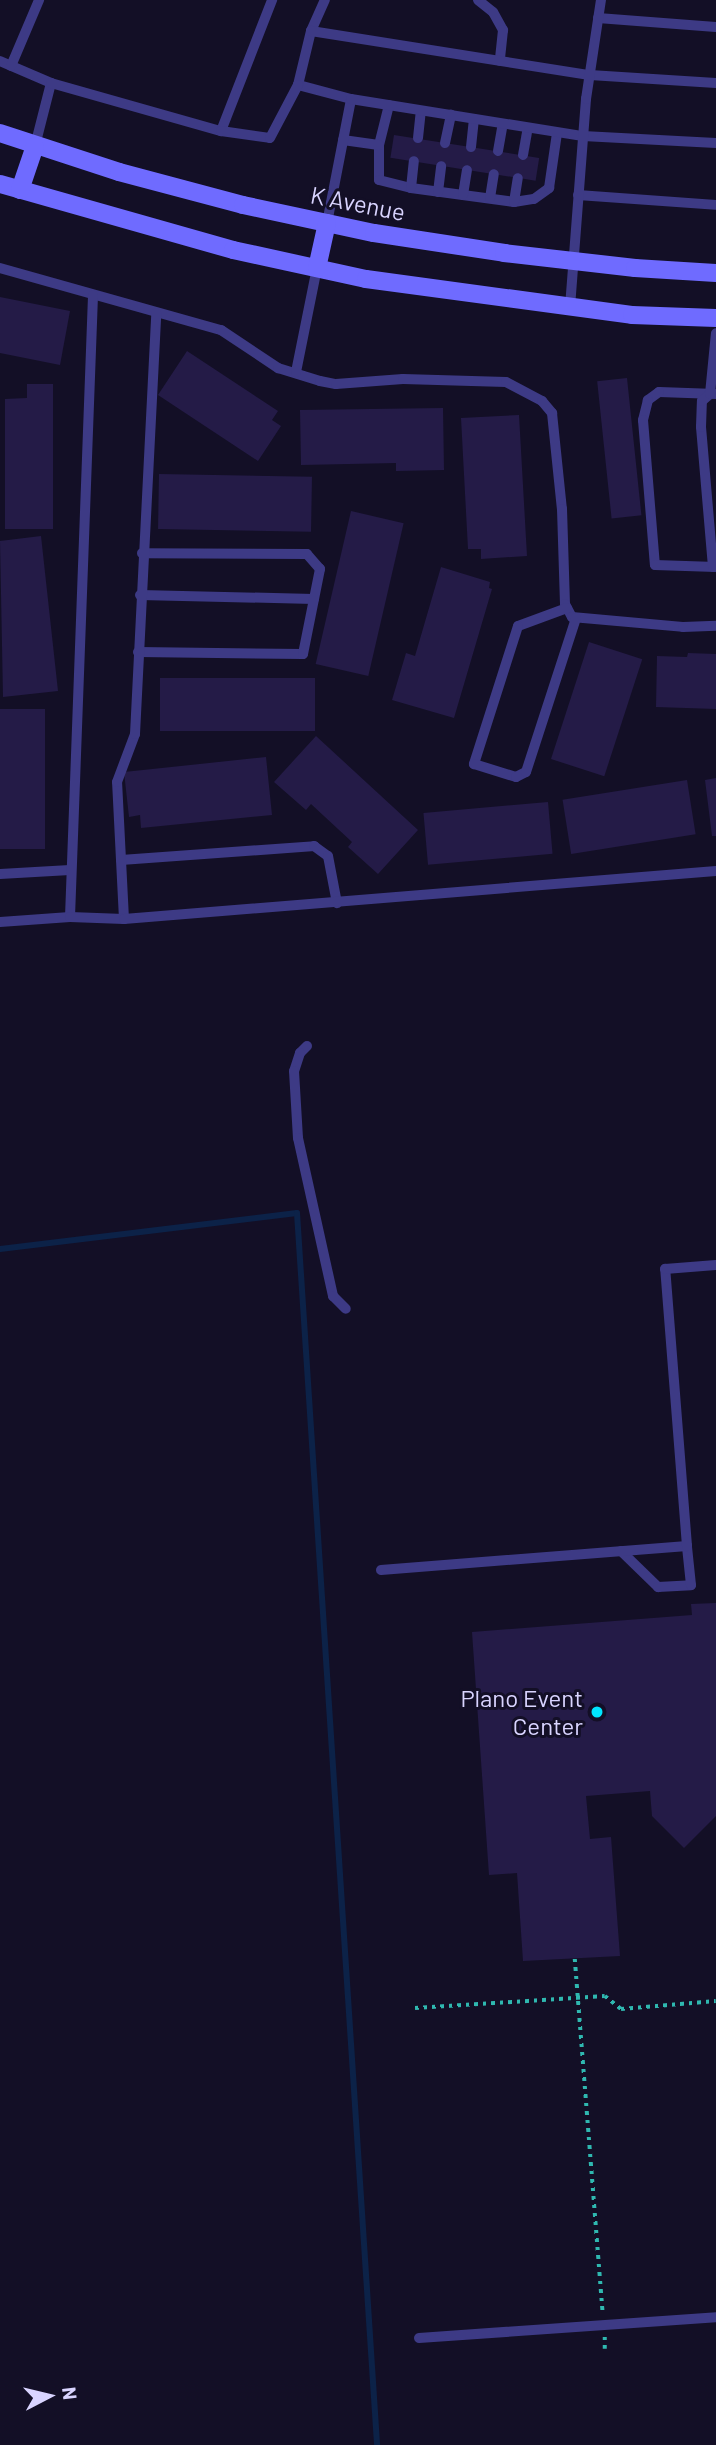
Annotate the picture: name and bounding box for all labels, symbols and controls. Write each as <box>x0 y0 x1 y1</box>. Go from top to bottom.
street label: K Avenue <box>308 180 408 226</box>
place label: Plano Event Center <box>460 1684 583 1740</box>
marker: Plano Event Center <box>589 1704 605 1720</box>
north arrow <box>14 2361 84 2431</box>
text: N <box>58 2386 83 2401</box>

